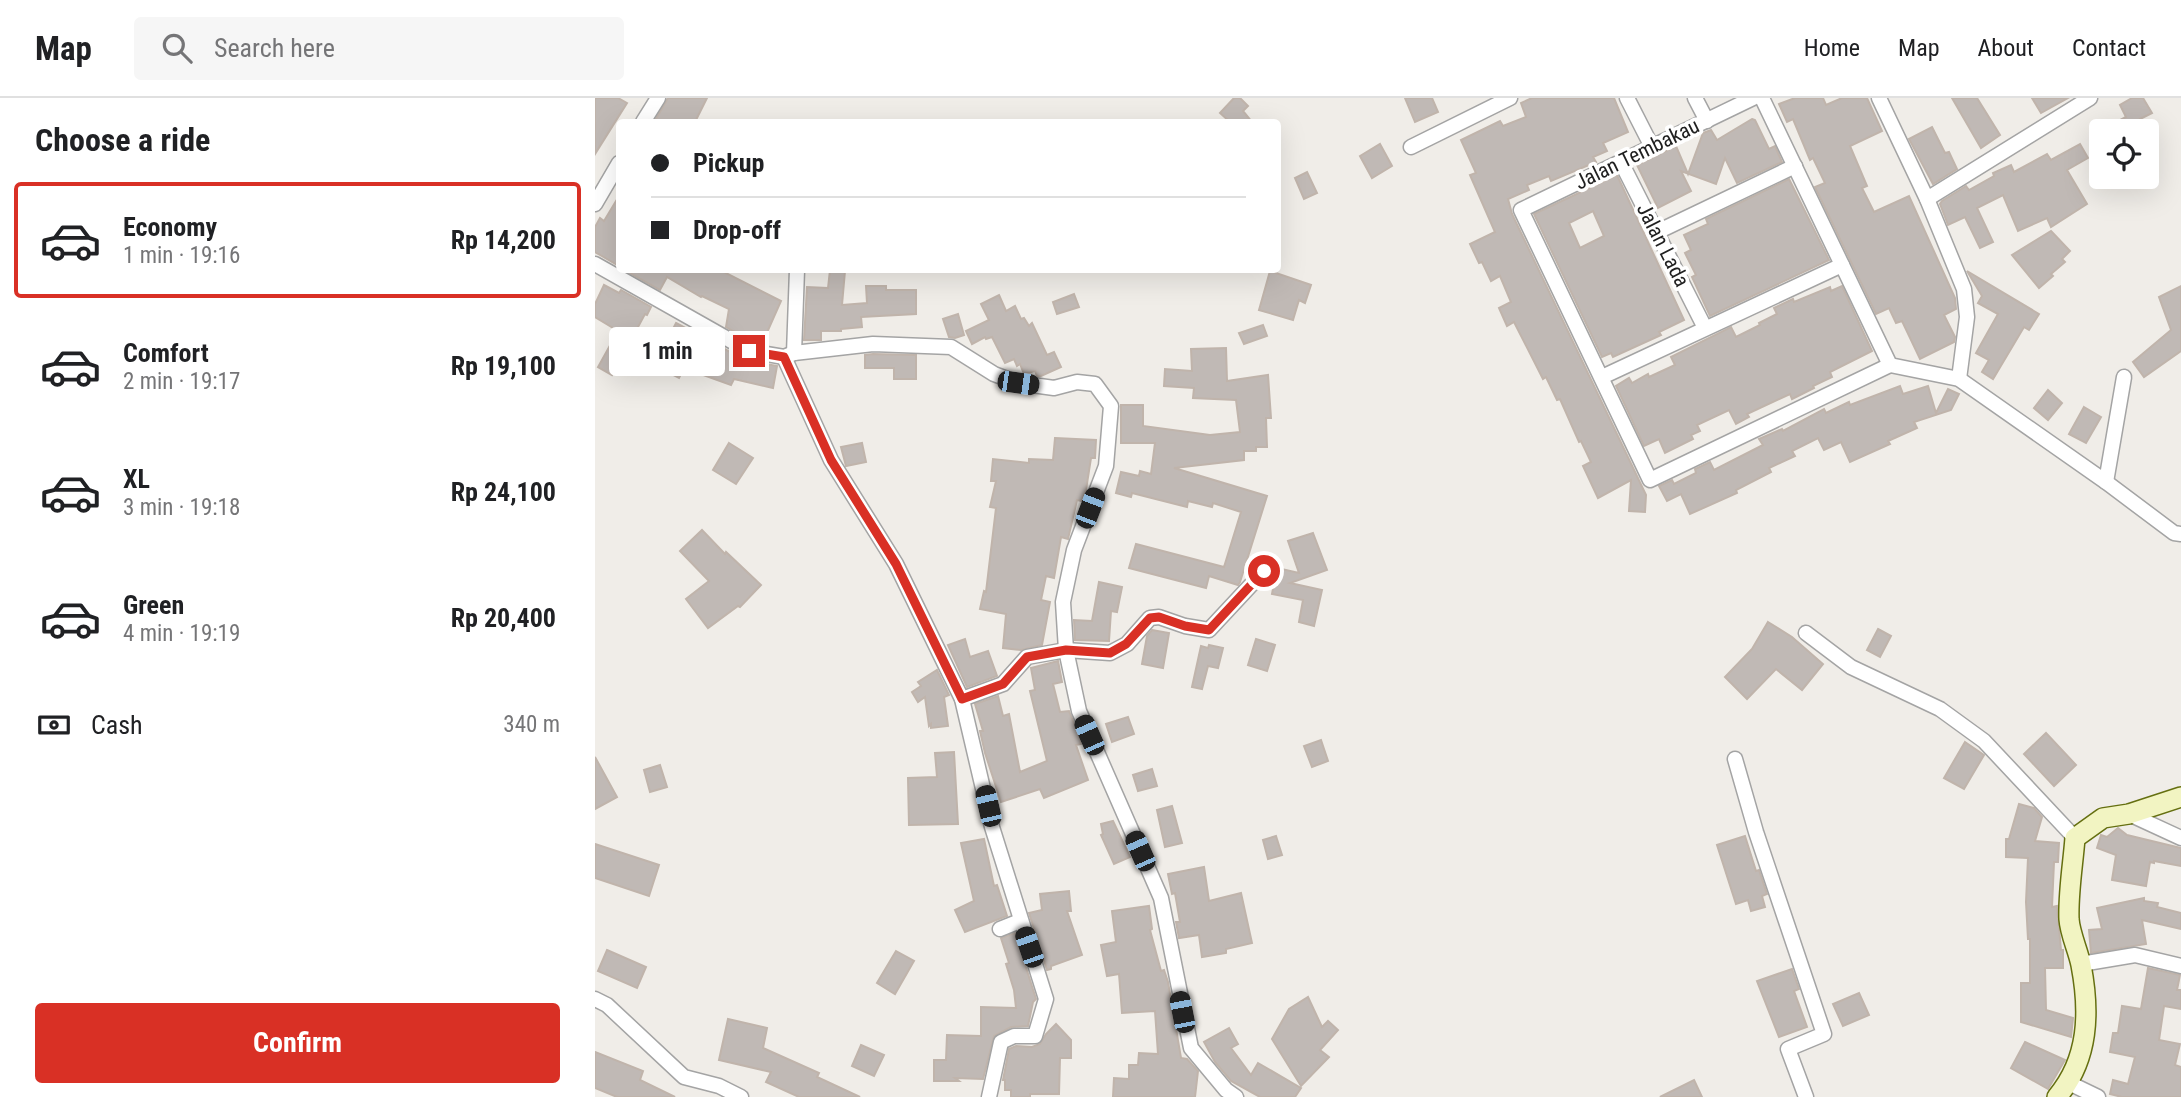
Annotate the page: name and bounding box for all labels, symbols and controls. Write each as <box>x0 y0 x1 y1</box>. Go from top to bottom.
search box <box>134 17 624 80</box>
text: Map <box>35 29 92 68</box>
icon: search <box>158 29 196 67</box>
text: Search here <box>214 33 335 63</box>
text: Home <box>1804 34 1860 62</box>
text: Map <box>1898 34 1940 62</box>
text: About <box>1978 34 2034 62</box>
text: Contact <box>2072 34 2146 62</box>
street label: Jalan Tembakau <box>1571 114 1703 194</box>
map controls <box>2089 119 2159 189</box>
button: locate <box>2089 119 2159 189</box>
text: Choose a ride <box>35 121 210 159</box>
text: Pickup <box>693 148 764 178</box>
street label: Jalan Lada <box>1632 199 1694 291</box>
icon: car <box>39 209 102 272</box>
text: Economy <box>123 212 217 242</box>
text: Drop-off <box>693 215 781 245</box>
text: Rp 14,200 <box>451 225 556 255</box>
text: 1 min · 19:16 <box>123 242 240 269</box>
callout: 1 min <box>609 327 725 376</box>
icon: car <box>39 335 102 398</box>
route end <box>733 335 765 367</box>
text: Comfort <box>123 338 209 368</box>
text: 1 min <box>641 338 693 365</box>
text: Rp 19,100 <box>451 351 556 381</box>
text: 2 min · 19:17 <box>123 368 240 395</box>
car <box>996 370 1041 396</box>
icon: car <box>39 461 102 524</box>
text: XL <box>123 464 150 494</box>
text: Rp 24,100 <box>451 477 556 507</box>
car <box>1073 485 1108 531</box>
text: 3 min · 19:18 <box>123 494 240 521</box>
route start <box>1248 555 1280 587</box>
icon: car <box>39 587 102 650</box>
text: Green <box>123 590 184 620</box>
text: Rp 20,400 <box>451 603 556 633</box>
text: 4 min · 19:19 <box>123 620 240 647</box>
icon: cash <box>35 706 73 744</box>
text: Cash <box>91 710 143 740</box>
text: 340 m <box>503 711 560 738</box>
car <box>1071 712 1108 758</box>
car <box>974 783 1003 829</box>
car <box>1122 828 1159 874</box>
car <box>1013 924 1046 970</box>
car <box>1168 989 1197 1035</box>
button: Confirm <box>35 1003 560 1083</box>

